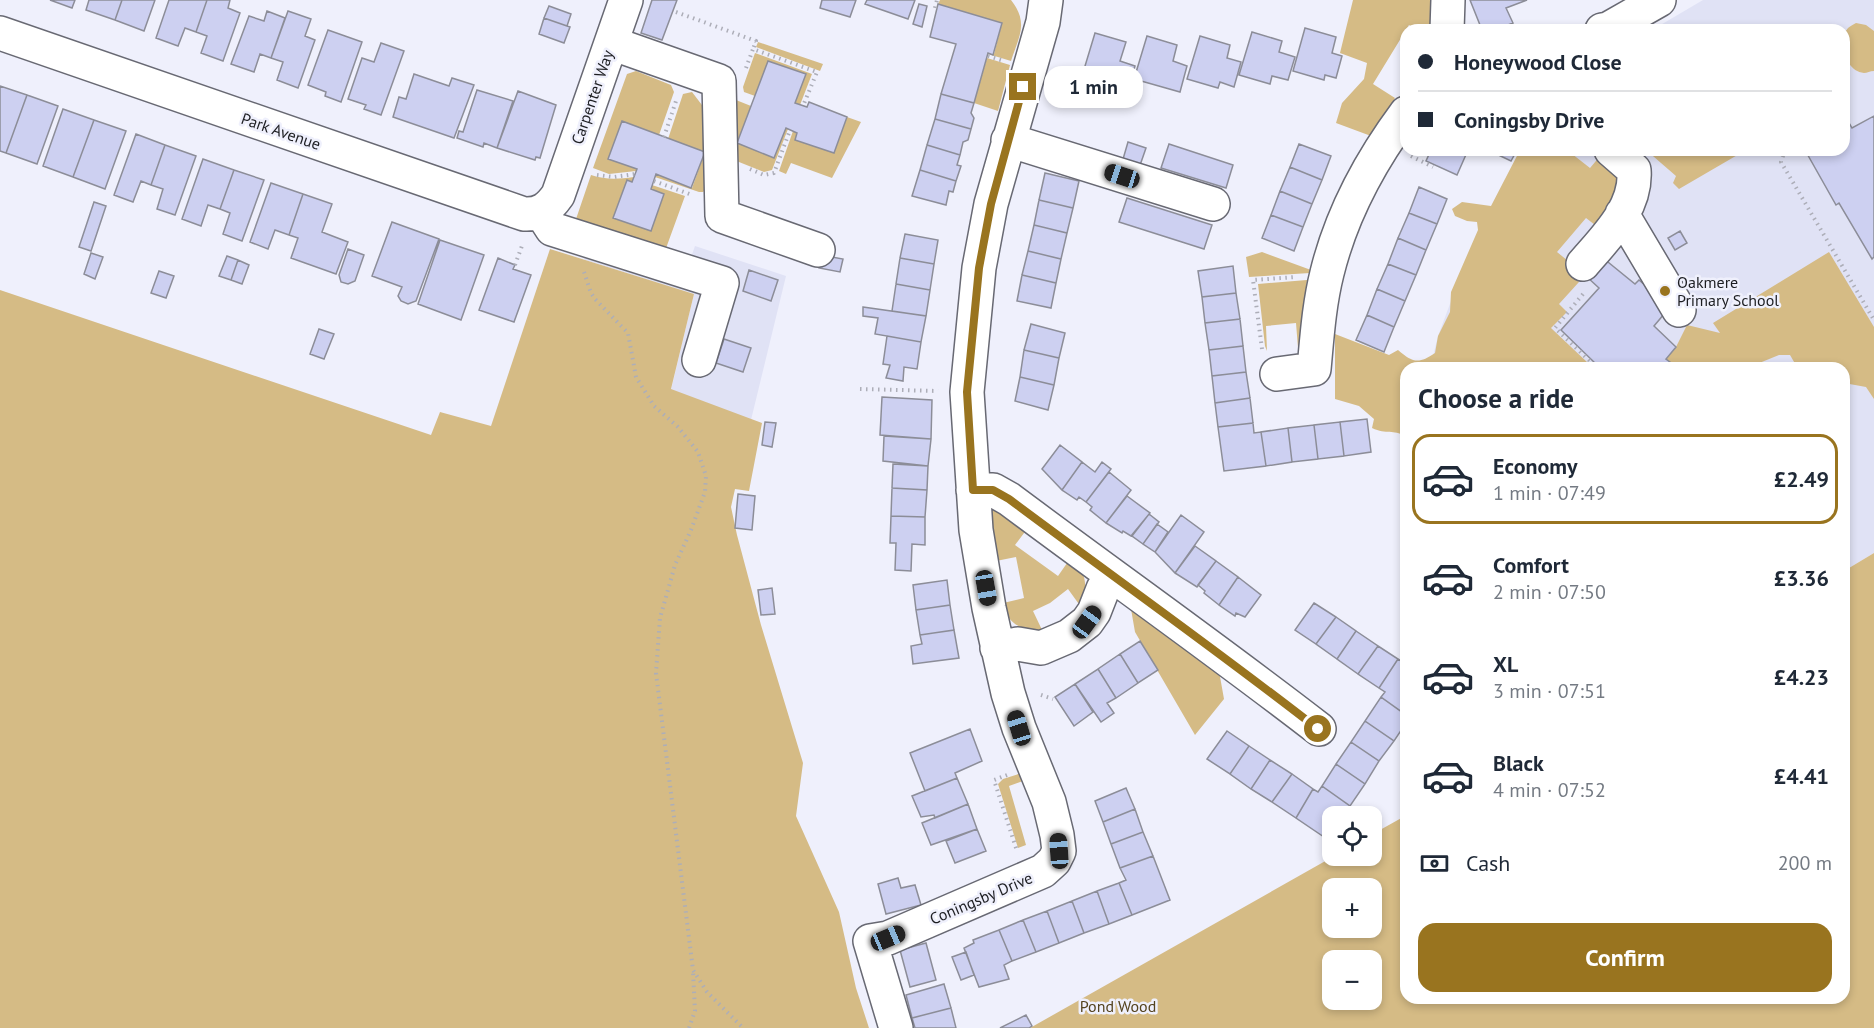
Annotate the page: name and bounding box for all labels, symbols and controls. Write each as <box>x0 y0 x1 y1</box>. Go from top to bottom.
street label: Carpenter Way <box>567 47 618 147</box>
text: Honeywood Close <box>1454 48 1622 76</box>
callout: 1 min <box>1044 66 1143 108</box>
route end <box>1009 73 1036 100</box>
text: 1 min <box>1069 74 1118 100</box>
text: Coningsby Drive <box>1454 106 1605 134</box>
street label: Park Avenue <box>239 108 323 154</box>
car <box>1102 162 1142 190</box>
place label: Oakmere Primary School <box>1677 272 1779 310</box>
marker: Oakmere Primary School <box>1658 284 1672 298</box>
text: Choose a ride <box>1418 381 1574 415</box>
icon: car <box>1421 452 1475 506</box>
text: Economy <box>1493 452 1577 480</box>
text: £2.49 <box>1774 465 1829 493</box>
text: 1 min · 07:49 <box>1493 480 1606 506</box>
icon: car <box>1421 551 1475 605</box>
text: Comfort <box>1493 551 1569 579</box>
text: £3.36 <box>1774 564 1829 592</box>
car <box>974 569 998 607</box>
text: 2 min · 07:50 <box>1493 579 1606 605</box>
car <box>1069 602 1105 642</box>
icon: car <box>1421 650 1475 704</box>
text: XL <box>1493 650 1518 678</box>
text: £4.23 <box>1774 663 1829 691</box>
text: 3 min · 07:51 <box>1493 678 1606 704</box>
car <box>1005 708 1033 748</box>
route start <box>1304 715 1331 742</box>
icon: car <box>1421 749 1475 803</box>
text: Black <box>1493 749 1544 777</box>
text: £4.41 <box>1774 762 1829 790</box>
text: 4 min · 07:52 <box>1493 777 1606 803</box>
map controls <box>1322 806 1382 1010</box>
button: locate <box>1322 806 1382 866</box>
car <box>1049 832 1069 870</box>
icon: cash <box>1418 847 1451 880</box>
text: Cash <box>1466 849 1510 877</box>
text: 200 m <box>1778 850 1832 876</box>
street label: Coningsby Drive <box>927 867 1035 929</box>
button: + <box>1322 878 1382 938</box>
car <box>868 923 908 953</box>
button: Confirm <box>1418 923 1832 992</box>
button: − <box>1322 950 1382 1010</box>
park label: Pond Wood <box>1080 996 1156 1016</box>

